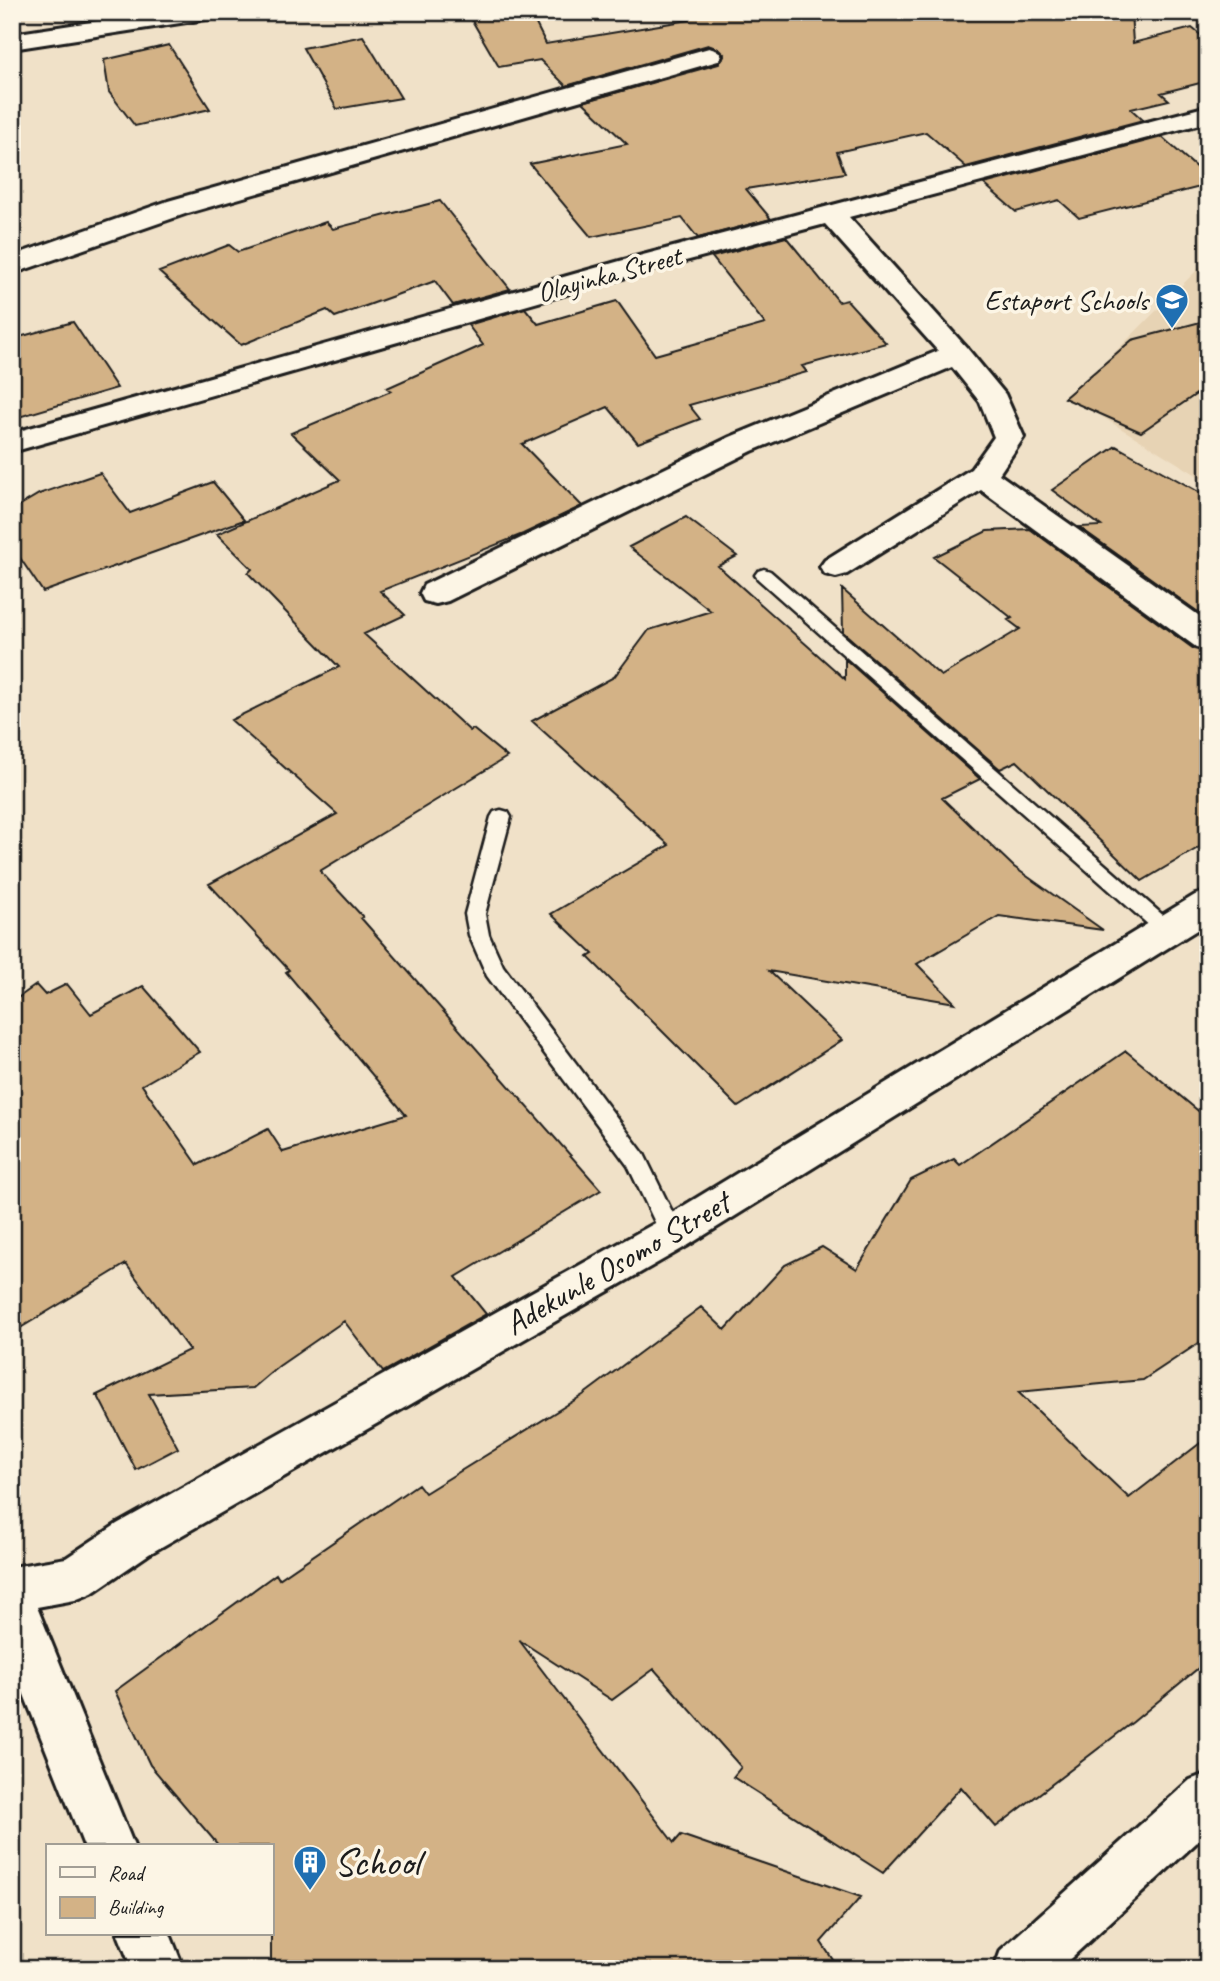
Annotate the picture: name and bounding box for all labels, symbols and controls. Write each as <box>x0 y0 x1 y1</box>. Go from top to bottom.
street label: Olayinka Street <box>533 237 688 310</box>
school or university icon: Estaport Schools <box>1153 281 1191 330</box>
place label: Estaport Schools <box>984 283 1150 318</box>
street label: Adekunle Osomo Street <box>497 1180 741 1344</box>
place label: School <box>334 1837 426 1887</box>
building icon: School <box>291 1843 329 1892</box>
legend <box>46 1844 273 1936</box>
text: Road <box>108 1860 147 1886</box>
text: Building <box>108 1894 165 1920</box>

